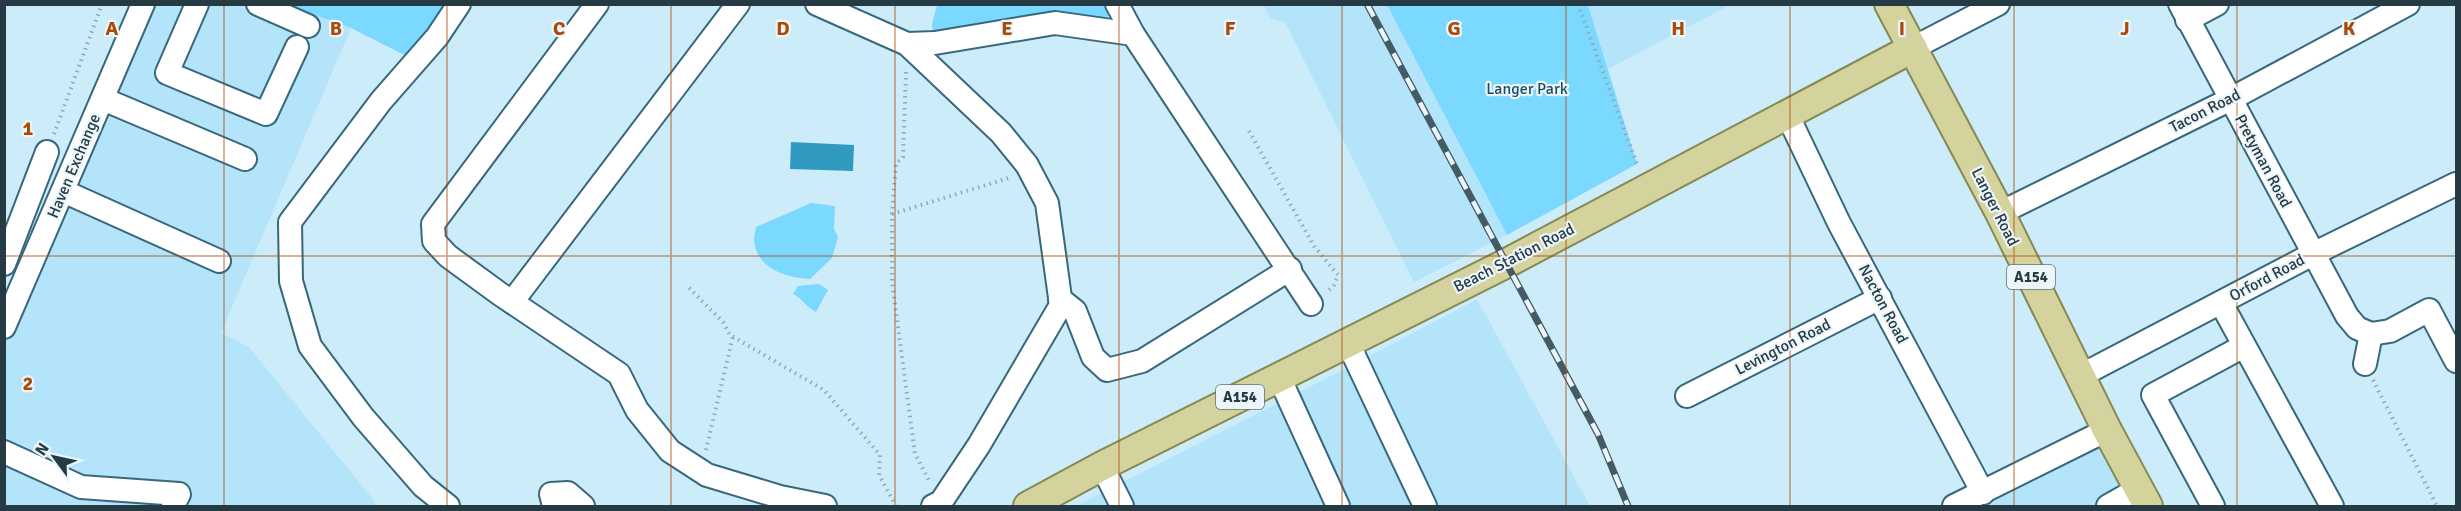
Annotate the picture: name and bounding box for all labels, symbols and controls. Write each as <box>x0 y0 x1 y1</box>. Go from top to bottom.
text: A <box>106 16 119 41</box>
text: B <box>330 16 342 41</box>
text: C <box>553 16 565 41</box>
text: D <box>776 16 790 41</box>
text: E <box>1001 16 1013 41</box>
text: F <box>1225 16 1236 41</box>
text: G <box>1447 16 1461 41</box>
text: H <box>1671 16 1685 41</box>
text: I <box>1899 16 1905 41</box>
text: J <box>2120 16 2130 41</box>
text: K <box>2343 16 2356 41</box>
park label: Langer Park <box>1486 79 1568 99</box>
street label: Tacon Road <box>2166 85 2244 137</box>
street label: Haven Exchange <box>43 111 105 221</box>
street label: Pretyman Road <box>2230 111 2296 211</box>
text: 1 <box>23 116 34 141</box>
street label: Langer Road <box>1967 165 2023 249</box>
street label: Beach Station Road <box>1450 219 1578 297</box>
street label: Orford Road <box>2226 250 2308 306</box>
street label: Nacton Road <box>1854 261 1912 347</box>
road number: A154 <box>2007 265 2055 289</box>
street label: Levington Road <box>1732 314 1834 380</box>
text: 2 <box>23 371 33 396</box>
road number: A154 <box>1216 385 1264 409</box>
north arrow <box>24 427 84 487</box>
text: N <box>31 439 54 459</box>

